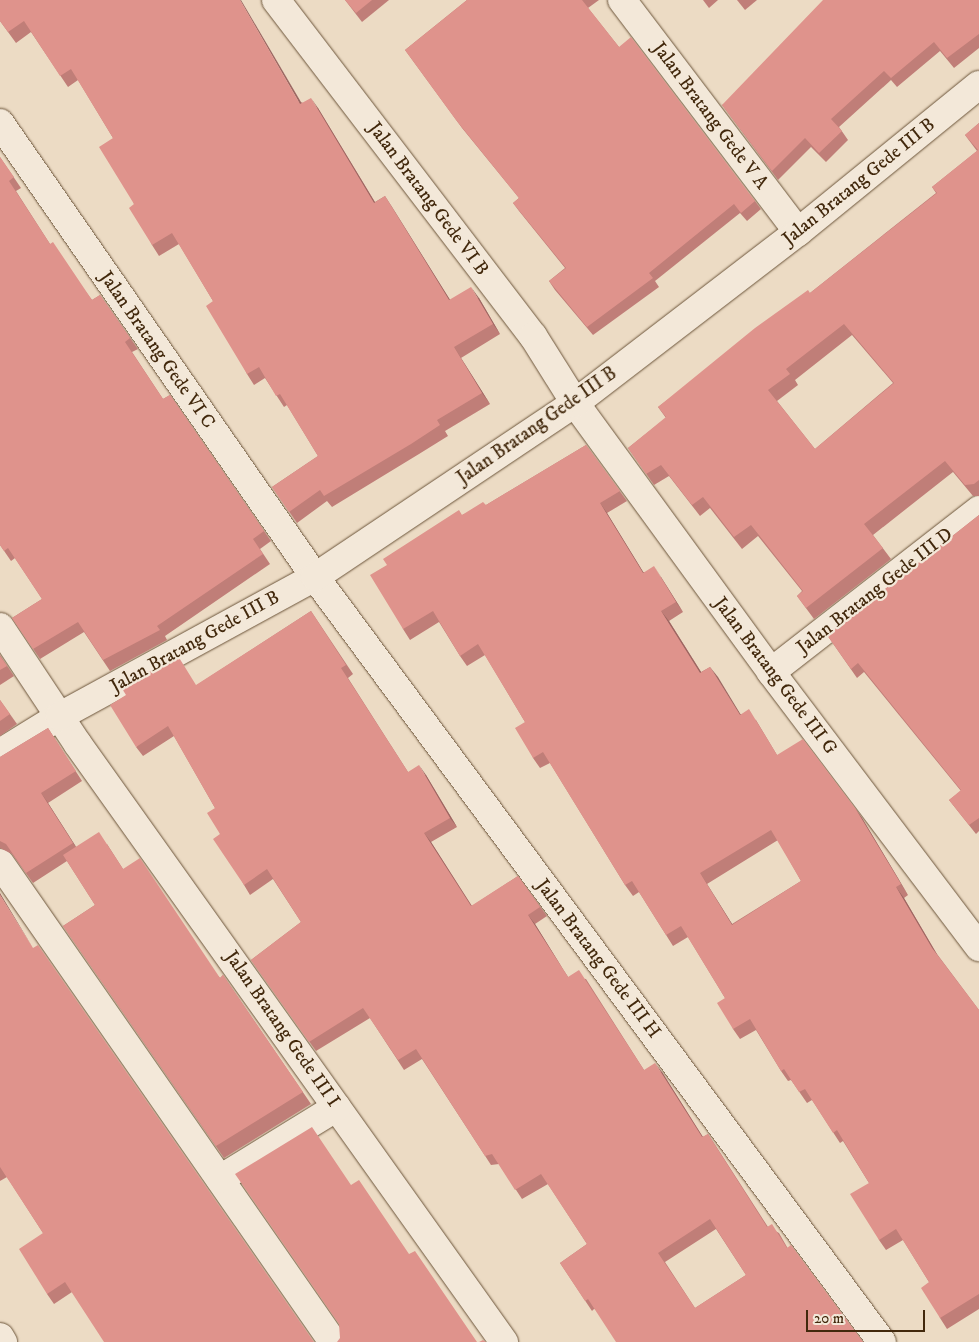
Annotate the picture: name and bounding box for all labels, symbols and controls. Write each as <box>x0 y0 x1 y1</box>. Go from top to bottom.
street label: Jalan Bratang Gede V A <box>647 38 773 194</box>
street label: Jalan Bratang Gede III B <box>778 113 940 251</box>
street label: Jalan Bratang Gede VI B <box>363 118 493 280</box>
street label: Jalan Bratang Gede VI C <box>94 267 220 433</box>
street label: Jalan Bratang Gede III B <box>453 362 621 490</box>
street label: Jalan Bratang Gede III D <box>792 523 958 659</box>
street label: Jalan Bratang Gede III B <box>107 586 283 698</box>
street label: Jalan Bratang Gede III G <box>708 593 842 759</box>
street label: Jalan Bratang Gede III H <box>531 875 665 1043</box>
street label: Jalan Bratang Gede III I <box>219 946 345 1112</box>
scale bar <box>809 1300 928 1332</box>
text: 20 m <box>814 1309 844 1328</box>

